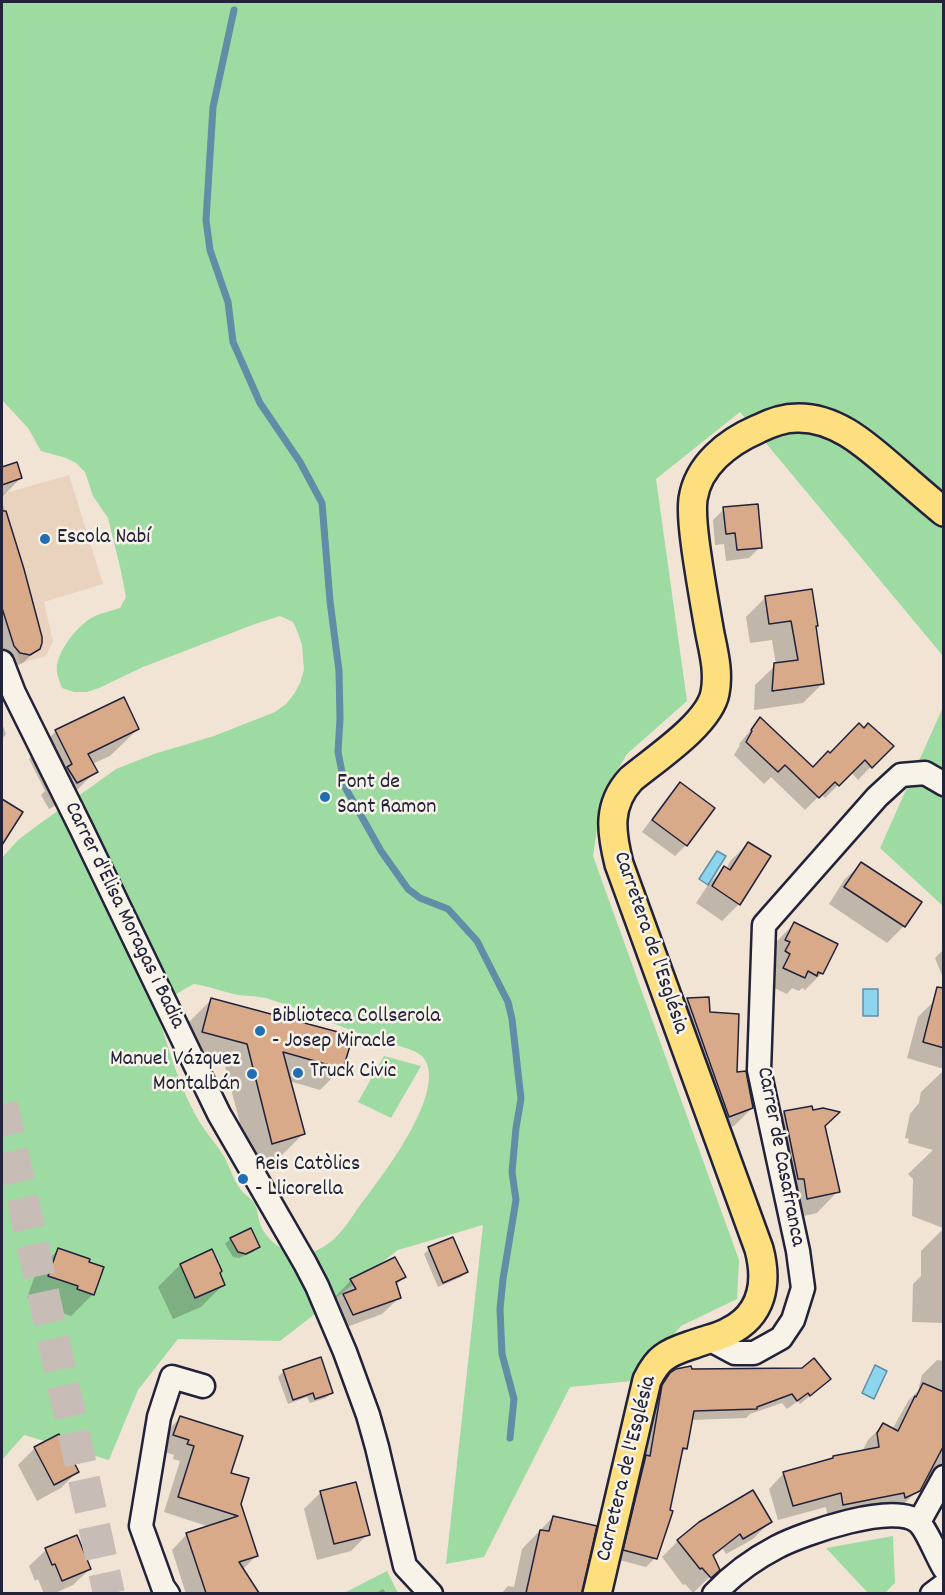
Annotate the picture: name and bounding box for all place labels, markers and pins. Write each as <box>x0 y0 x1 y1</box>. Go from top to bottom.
place label: Escola Nabí <box>57 526 150 552</box>
marker: Escola Nabí <box>38 532 52 546</box>
place label: Font de Sant Ramon <box>337 771 436 822</box>
marker: Font de Sant Ramon <box>318 790 332 804</box>
place label: Biblioteca Collserola - Josep Miracle <box>272 1005 441 1056</box>
marker: Biblioteca Collserola - Josep Miracle <box>253 1024 267 1038</box>
place label: Manuel Vázquez Montalbán <box>110 1048 240 1100</box>
place label: Truck Civic <box>310 1060 396 1086</box>
marker: Truck Civic <box>291 1066 305 1080</box>
marker: Manuel Vázquez Montalbán <box>245 1067 259 1081</box>
place label: Reis Catòlics - Llicorella <box>255 1153 360 1204</box>
marker: Reis Catòlics - Llicorella <box>236 1172 250 1186</box>

